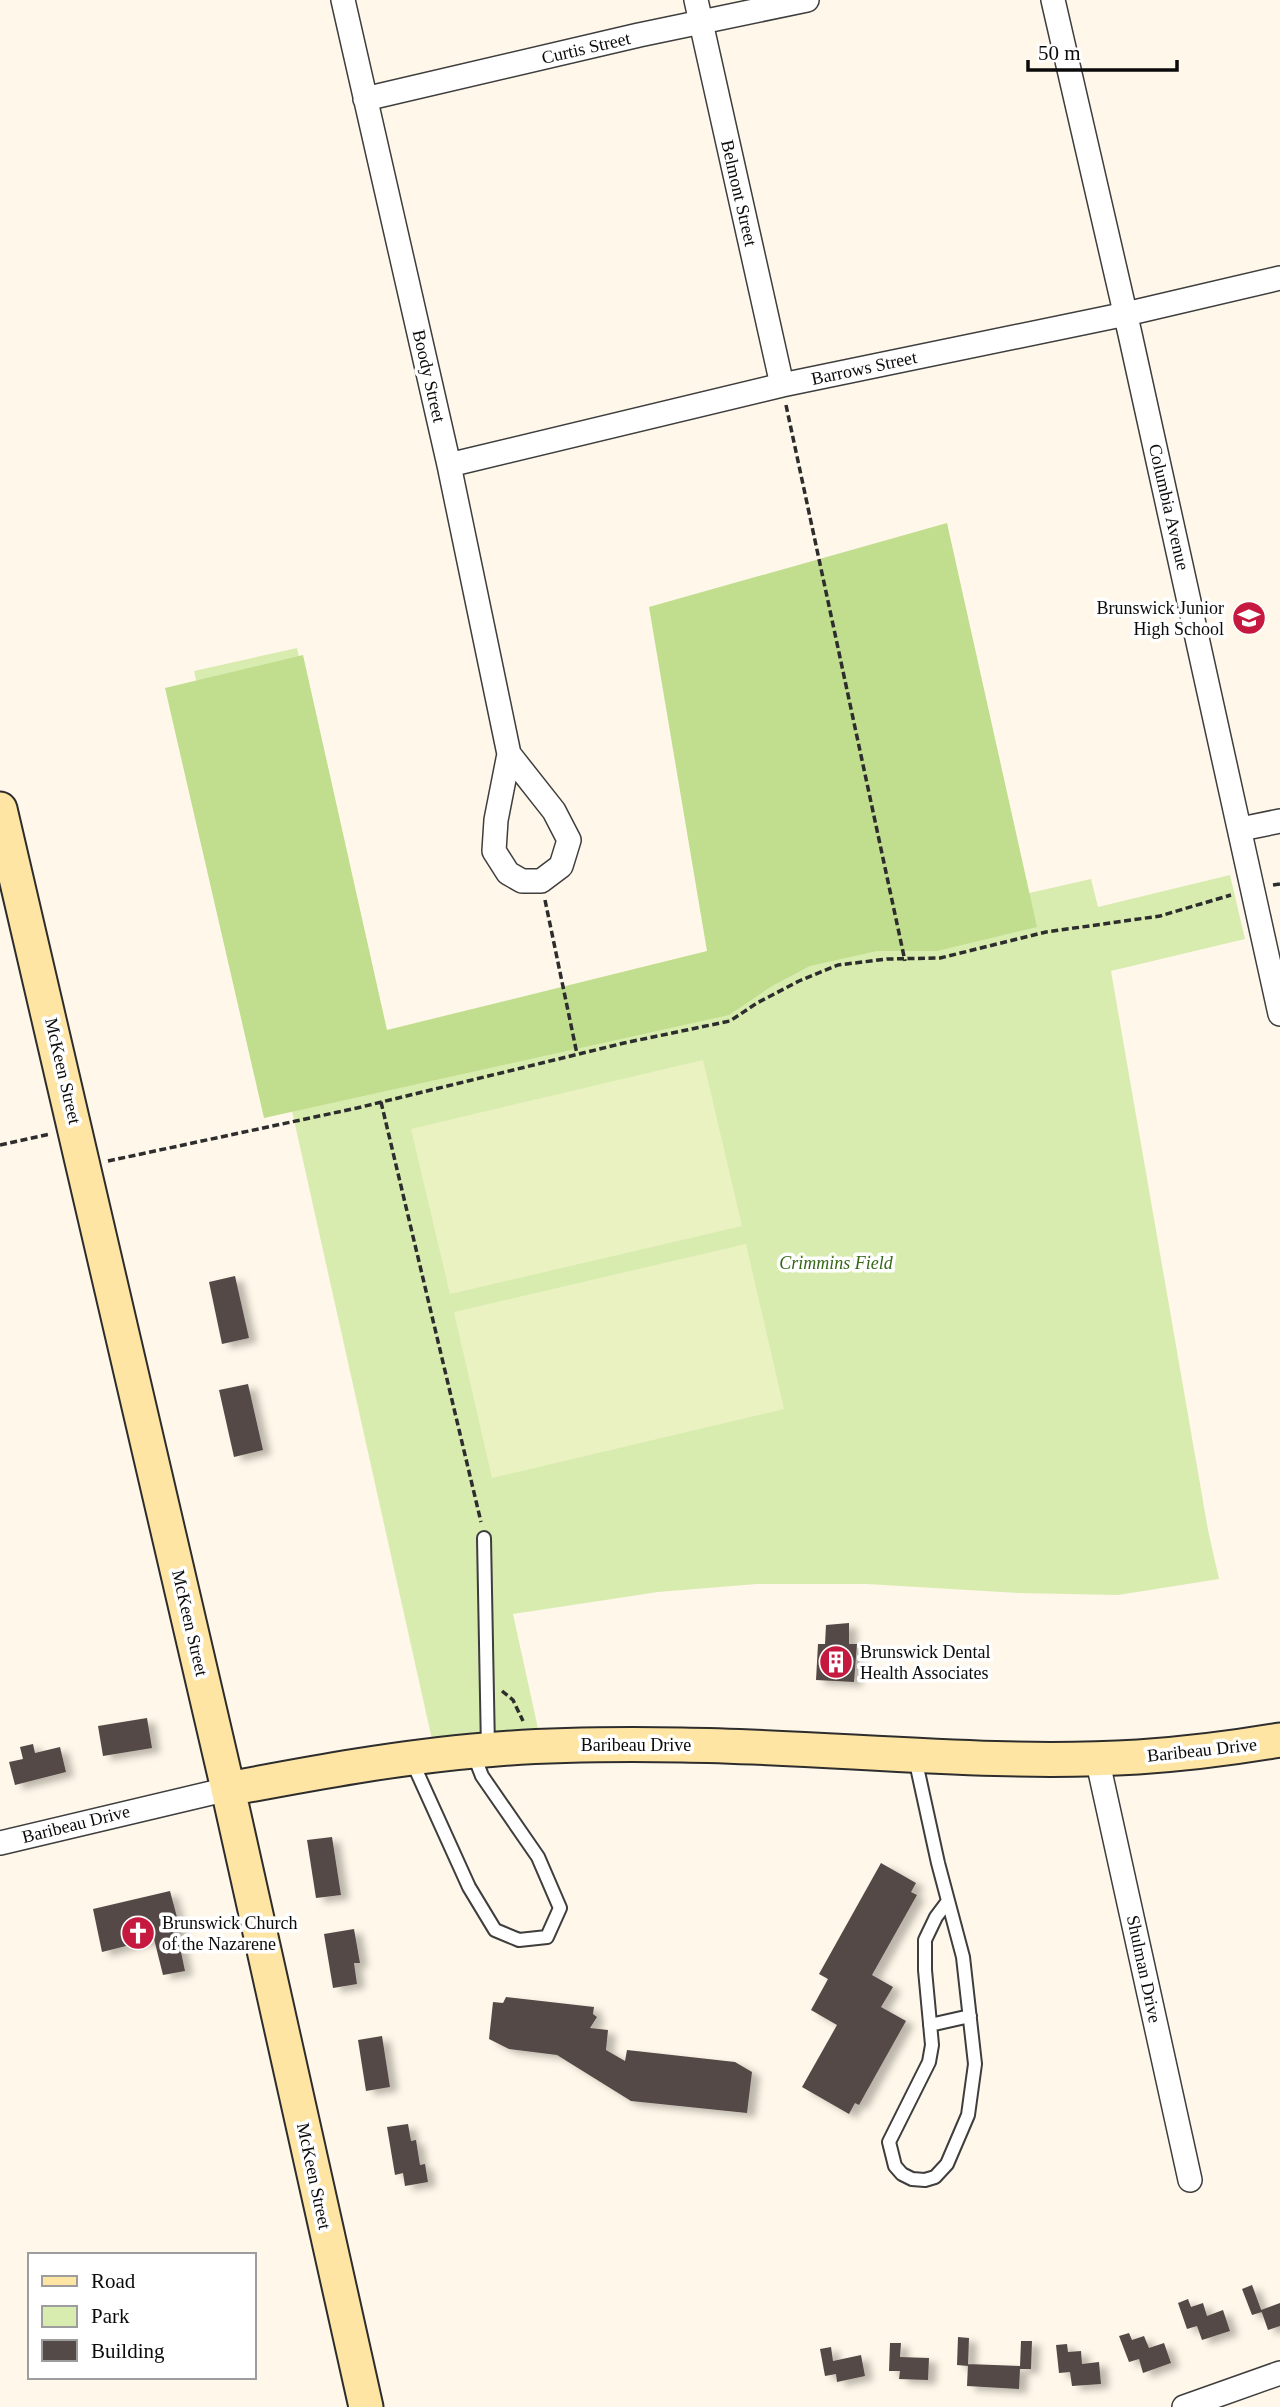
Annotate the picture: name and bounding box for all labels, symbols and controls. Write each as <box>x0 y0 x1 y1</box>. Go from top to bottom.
street label: Curtis Street <box>540 28 632 68</box>
scale bar <box>1028 28 1177 72</box>
text: 50 m <box>1038 41 1081 65</box>
street label: Belmont Street <box>717 138 761 248</box>
street label: Boody Street <box>409 328 449 424</box>
street label: Barrows Street <box>809 347 919 389</box>
street label: Columbia Avenue <box>1145 442 1193 572</box>
place label: Brunswick Junior High School <box>1097 598 1224 639</box>
school or university icon: Brunswick Junior High School <box>1230 599 1268 637</box>
street label: McKeen Street <box>41 1016 85 1126</box>
park label: Crimmins Field <box>779 1253 894 1273</box>
street label: McKeen Street <box>168 1568 212 1678</box>
place label: Brunswick Dental Health Associates <box>860 1642 990 1683</box>
building icon: Brunswick Dental Health Associates <box>817 1643 855 1681</box>
street label: Baribeau Drive <box>1146 1734 1258 1766</box>
street label: Baribeau Drive <box>581 1735 691 1755</box>
street label: Baribeau Drive <box>20 1801 132 1847</box>
place label: Brunswick Church of the Nazarene <box>162 1913 297 1954</box>
street label: Shulman Drive <box>1123 1913 1165 2025</box>
church icon: Brunswick Church of the Nazarene <box>119 1914 157 1952</box>
street label: McKeen Street <box>293 2121 335 2231</box>
legend <box>28 2253 256 2379</box>
text: Road <box>91 2269 136 2293</box>
text: Park <box>91 2304 130 2328</box>
text: Building <box>91 2339 165 2363</box>

